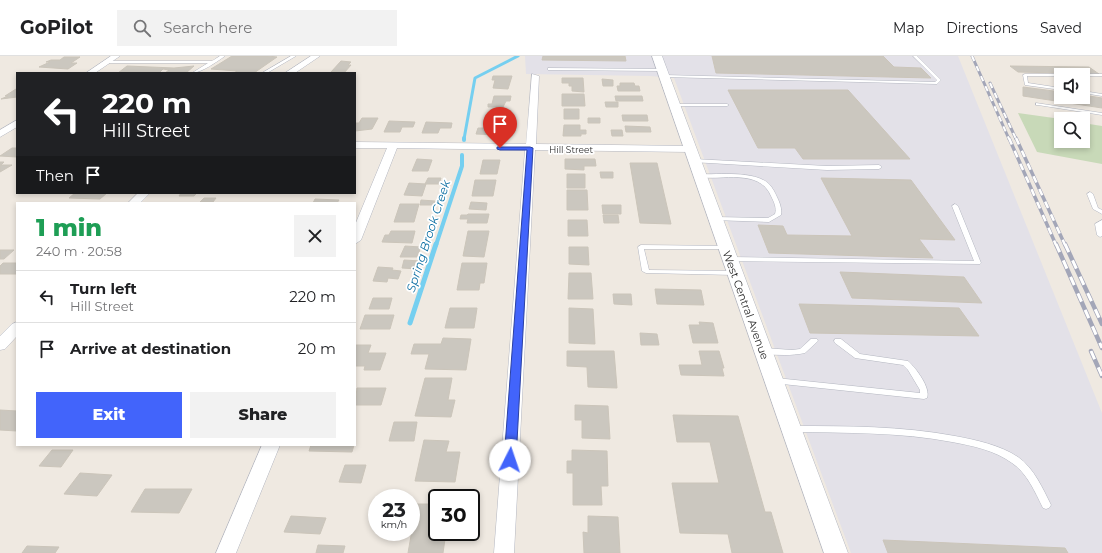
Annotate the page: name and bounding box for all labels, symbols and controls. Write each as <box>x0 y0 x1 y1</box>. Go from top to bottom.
search box <box>117 10 397 46</box>
text: GoPilot <box>20 16 93 39</box>
icon: search <box>131 17 153 39</box>
text: Search here <box>163 18 252 37</box>
text: Map <box>893 19 924 37</box>
text: Directions <box>946 19 1018 37</box>
text: Saved <box>1040 19 1082 37</box>
map controls <box>1054 68 1090 148</box>
button: sound <box>1054 68 1090 104</box>
text: 220 m <box>102 86 191 120</box>
icon: left <box>36 88 88 140</box>
pin <box>483 107 517 148</box>
button: search <box>1054 112 1090 148</box>
icon: arrive <box>489 113 511 135</box>
text: Hill Street <box>102 120 190 142</box>
street label: Hill Street <box>549 144 593 155</box>
icon: arrive <box>82 164 104 186</box>
text: Then <box>36 166 74 185</box>
water label: Spring Brook Creek <box>403 177 453 294</box>
text: 1 min <box>36 213 102 242</box>
button: close <box>294 215 336 257</box>
text: 240 m · 20:58 <box>36 243 122 259</box>
street label: West Central Avenue <box>720 249 772 362</box>
text: Turn left <box>70 279 137 298</box>
icon: left <box>36 286 58 308</box>
text: 220 m <box>289 287 336 306</box>
text: Hill Street <box>70 298 134 314</box>
icon: arrive <box>36 338 58 360</box>
text: Arrive at destination <box>70 339 231 358</box>
text: 20 m <box>298 339 336 358</box>
button: Exit <box>36 392 182 438</box>
button: Share <box>190 392 336 438</box>
position arrow <box>489 439 531 481</box>
speed limit sign: 30 <box>428 489 480 541</box>
text: 23 <box>382 498 406 522</box>
text: km/h <box>381 518 407 531</box>

